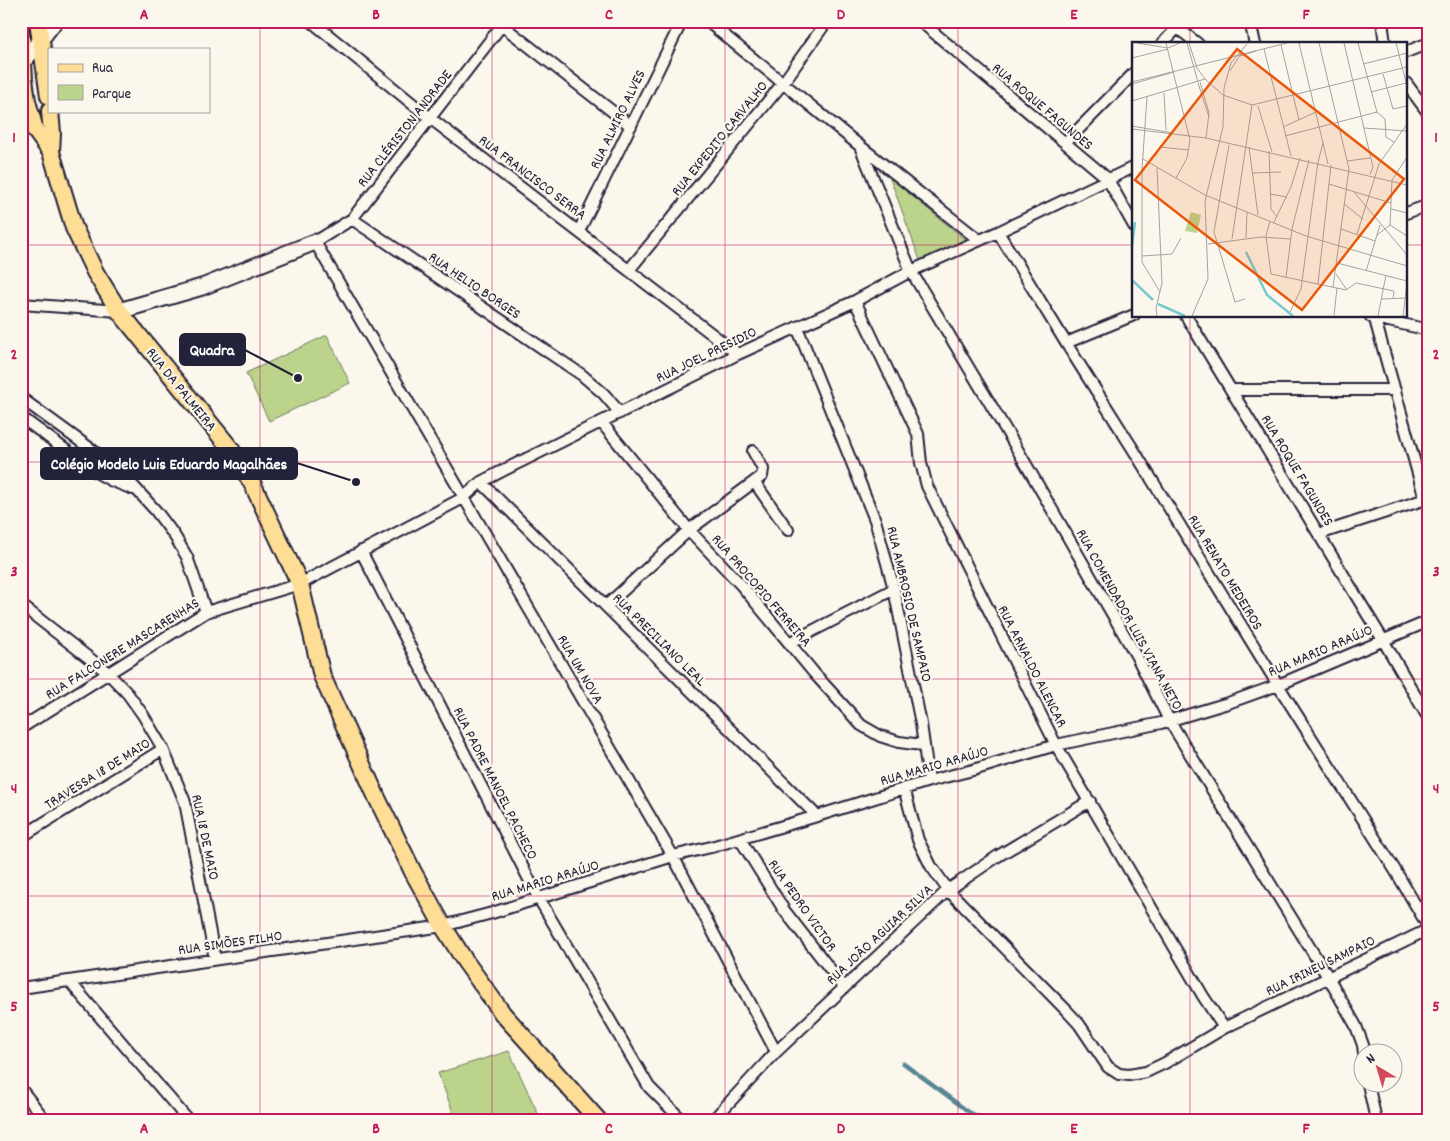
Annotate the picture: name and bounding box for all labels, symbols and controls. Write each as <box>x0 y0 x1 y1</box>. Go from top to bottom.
text: A <box>140 4 149 27</box>
text: B <box>372 4 380 27</box>
text: C <box>605 4 613 27</box>
text: D <box>837 4 846 27</box>
text: E <box>1070 4 1078 27</box>
text: F <box>1302 4 1310 27</box>
inset map <box>1132 42 1408 318</box>
legend <box>48 48 210 112</box>
text: Rua <box>92 58 114 80</box>
street label: RUA ROQUE FAGUNDES <box>986 58 1097 157</box>
street label: RUA CLÉRISTON ANDRADE <box>353 66 459 193</box>
street label: RUA ALMIRO ALVES <box>585 66 652 173</box>
street label: RUA EXPEDITO CARVALHO <box>667 77 774 202</box>
text: Parque <box>92 84 132 106</box>
text: 1 <box>12 127 16 150</box>
text: 1 <box>1434 127 1438 150</box>
street label: RUA FRANCISCO SERRA <box>473 131 590 227</box>
street label: RUA HELIO BORGES <box>423 247 525 326</box>
street label: RUA JOEL PRESIDIO <box>653 322 761 390</box>
callout: Quadra <box>180 334 245 365</box>
text: Quadra <box>190 340 236 363</box>
text: 2 <box>11 344 18 367</box>
street label: RUA DA PALMEIRA <box>140 344 221 437</box>
text: 2 <box>1433 344 1440 367</box>
street label: RUA ROQUE FAGUNDES <box>1254 411 1338 531</box>
callout: Colégio Modelo Luis Eduardo Magalhães <box>41 448 297 479</box>
text: Colégio Modelo Luis Eduardo Magalhães <box>51 454 288 477</box>
street label: RUA RENATO MEDEIROS <box>1181 511 1268 635</box>
street label: RUA AMBROSIO DE SAMPAIO <box>879 524 937 685</box>
street label: RUA COMENDADOR LUIS VIANA NETO <box>1069 525 1187 715</box>
street label: RUA PROCOPIO FERREIRA <box>705 530 816 653</box>
text: 3 <box>10 561 18 584</box>
text: 3 <box>1432 561 1440 584</box>
street label: RUA PRECILIANO LEAL <box>607 588 711 692</box>
street label: RUA FALCONERE MASCARENHAS <box>42 593 204 706</box>
street label: RUA ARNALDO ALENCAR <box>991 602 1072 732</box>
street label: RUA MARIO ARAÚJO <box>1265 620 1376 684</box>
street label: RUA UM NOVA <box>550 631 608 709</box>
street label: RUA PADRE MANOEL PACHECO <box>446 704 542 864</box>
street label: TRAVESSA 18 DE MAIO <box>41 733 155 816</box>
street label: RUA MARIO ARAÚJO <box>878 741 991 793</box>
text: 4 <box>11 778 17 801</box>
text: 4 <box>1433 778 1439 801</box>
street label: RUA 18 DE MAIO <box>184 793 224 882</box>
street label: RUA MARIO ARAÚJO <box>489 855 602 909</box>
street label: RUA PEDRO VICTOR <box>761 856 841 957</box>
street label: RUA JOÃO AGUIAR SILVA <box>822 880 939 991</box>
street label: RUA SIMÕES FILHO <box>177 926 284 962</box>
street label: RUA IRINEU SAMPAIO <box>1262 931 1379 1003</box>
text: 5 <box>10 996 18 1019</box>
text: 5 <box>1432 996 1440 1019</box>
north arrow <box>1352 1044 1402 1094</box>
text: N <box>1362 1049 1380 1069</box>
text: A <box>140 1118 149 1141</box>
text: B <box>372 1118 380 1141</box>
text: C <box>605 1118 613 1141</box>
text: D <box>837 1118 846 1141</box>
text: E <box>1070 1118 1078 1141</box>
text: F <box>1302 1118 1310 1141</box>

